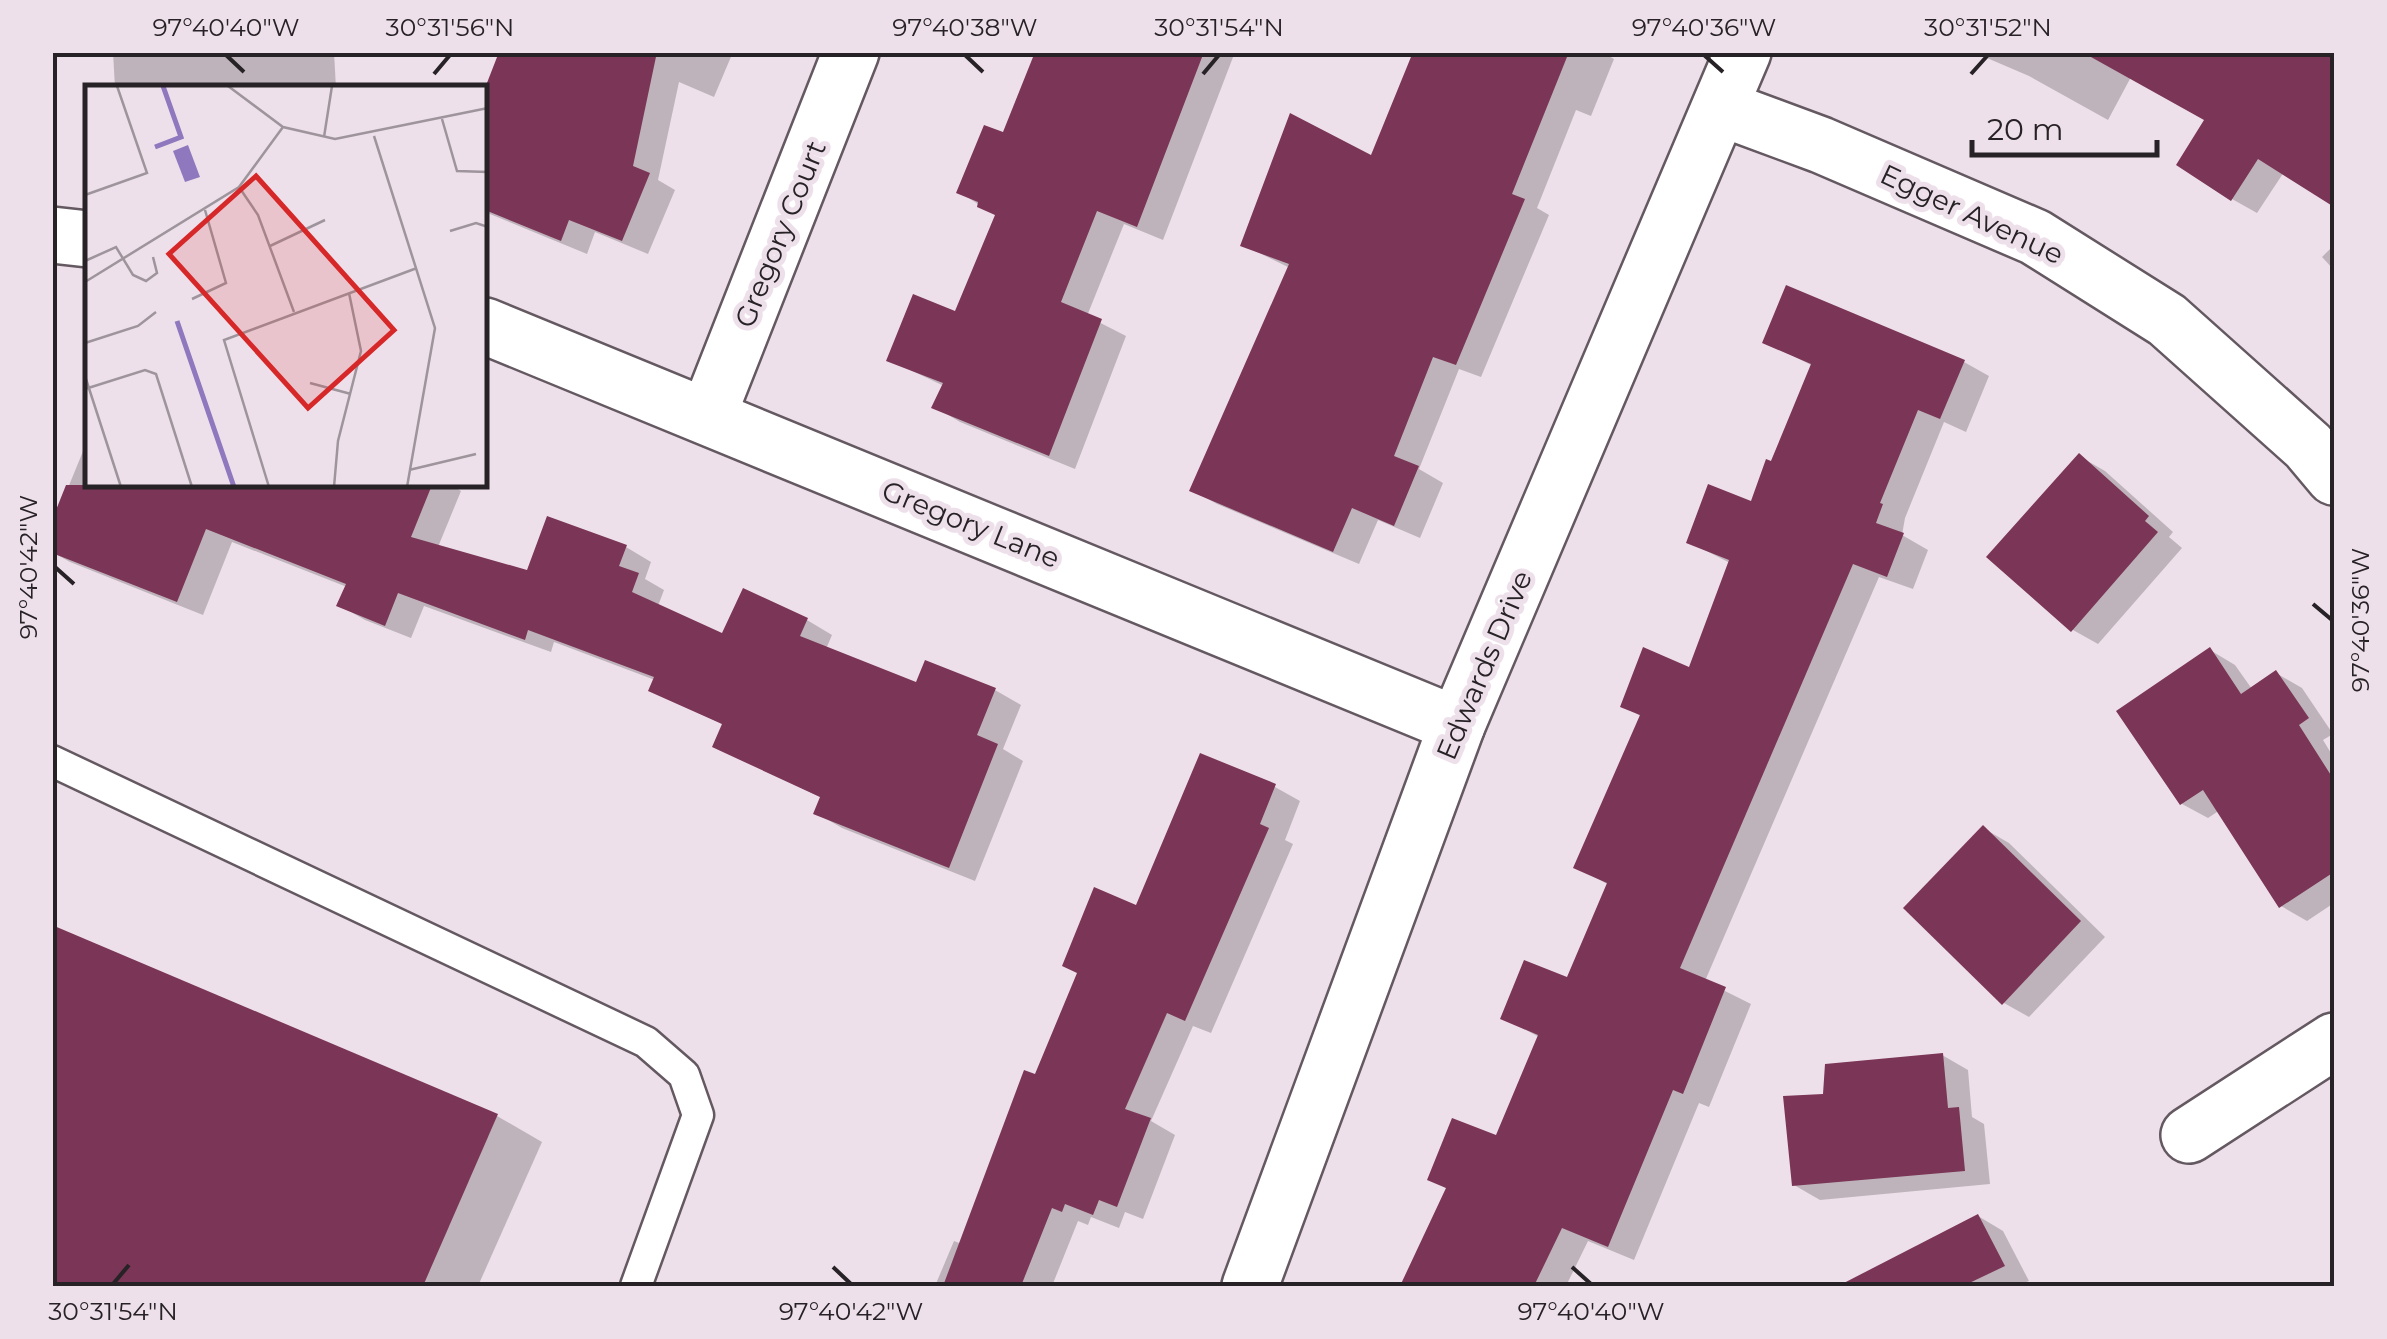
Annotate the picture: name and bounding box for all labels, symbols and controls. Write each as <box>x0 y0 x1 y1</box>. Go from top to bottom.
text: 97°40'40"W <box>152 12 300 42</box>
text: 30°31'56"N <box>386 12 514 42</box>
text: 97°40'38"W <box>892 12 1038 42</box>
text: 30°31'54"N <box>1154 12 1284 42</box>
text: 97°40'36"W <box>1632 12 1776 42</box>
text: 30°31'52"N <box>1924 12 2052 42</box>
inset map <box>85 85 488 488</box>
scale bar <box>1972 95 2157 157</box>
text: 20 m <box>1987 111 2064 148</box>
street label: Gregory Court <box>727 136 833 332</box>
street label: Egger Avenue <box>1875 157 2069 271</box>
street label: Gregory Lane <box>877 473 1065 575</box>
text: 97°40'42"W <box>13 495 43 639</box>
text: 97°40'36"W <box>2345 548 2375 692</box>
street label: Edwards Drive <box>1429 565 1539 765</box>
text: 30°31'54"N <box>48 1296 178 1326</box>
text: 97°40'42"W <box>779 1296 923 1326</box>
text: 97°40'40"W <box>1517 1296 1665 1326</box>

